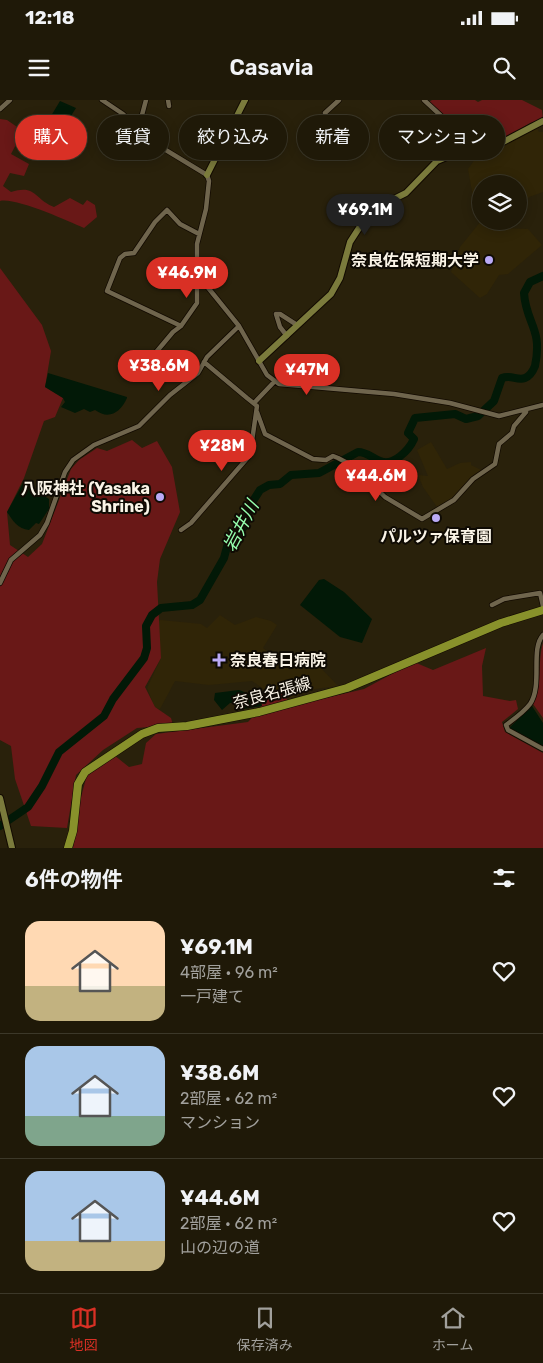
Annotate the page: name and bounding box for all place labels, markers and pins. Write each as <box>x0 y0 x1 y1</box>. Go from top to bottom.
pin: ¥69.1M <box>324 194 406 236</box>
place label: 奈良佐保短期大学 <box>351 251 479 270</box>
marker: 奈良佐保短期大学 <box>483 254 495 266</box>
pin: ¥46.9M <box>146 256 228 299</box>
pin: ¥38.6M <box>118 350 200 392</box>
pin: ¥47M <box>277 354 337 396</box>
pin: ¥28M <box>192 430 252 472</box>
pin: ¥44.6M <box>335 460 417 502</box>
place label: 八阪神社 (Yasaka Shrine) <box>21 479 150 516</box>
marker: 八阪神社 (Yasaka Shrine) <box>154 491 166 503</box>
marker: パルツァ保育園 <box>430 512 442 524</box>
place label: パルツァ保育園 <box>380 527 492 546</box>
place label: 奈良春日病院 <box>230 651 326 670</box>
marker: 奈良春日病院 <box>212 653 226 667</box>

